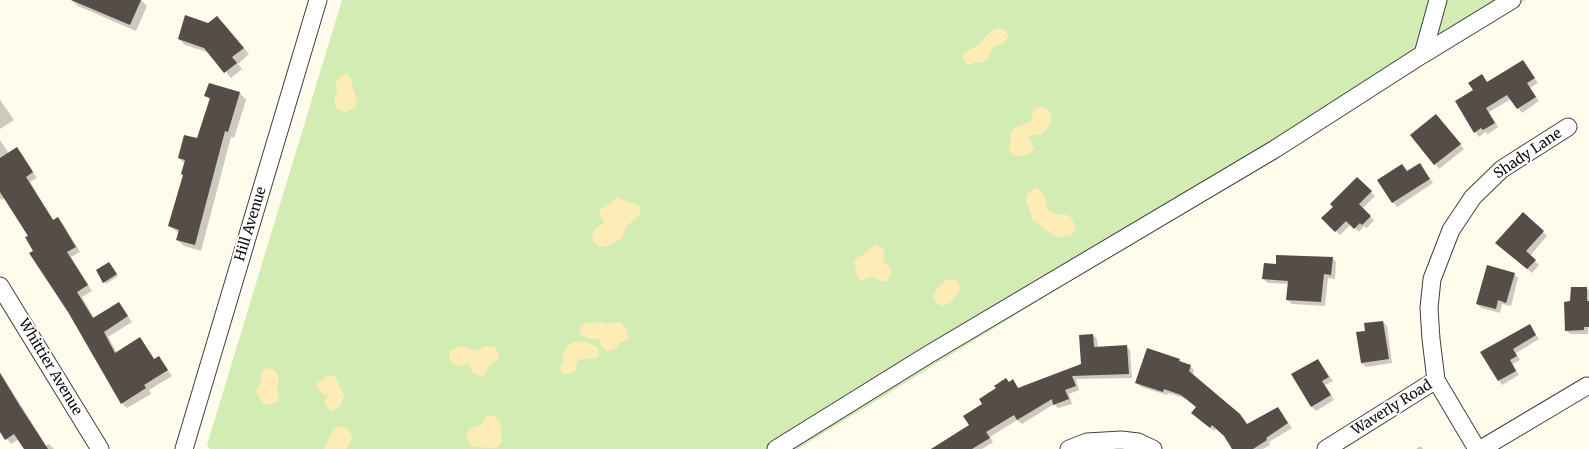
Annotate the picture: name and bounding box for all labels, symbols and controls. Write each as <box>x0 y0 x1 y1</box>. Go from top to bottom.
street label: Shady Lane <box>1491 125 1565 183</box>
street label: Hill Avenue <box>232 185 270 263</box>
street label: Whittier Avenue <box>15 316 85 418</box>
street label: Waverly Road <box>1349 377 1435 439</box>

